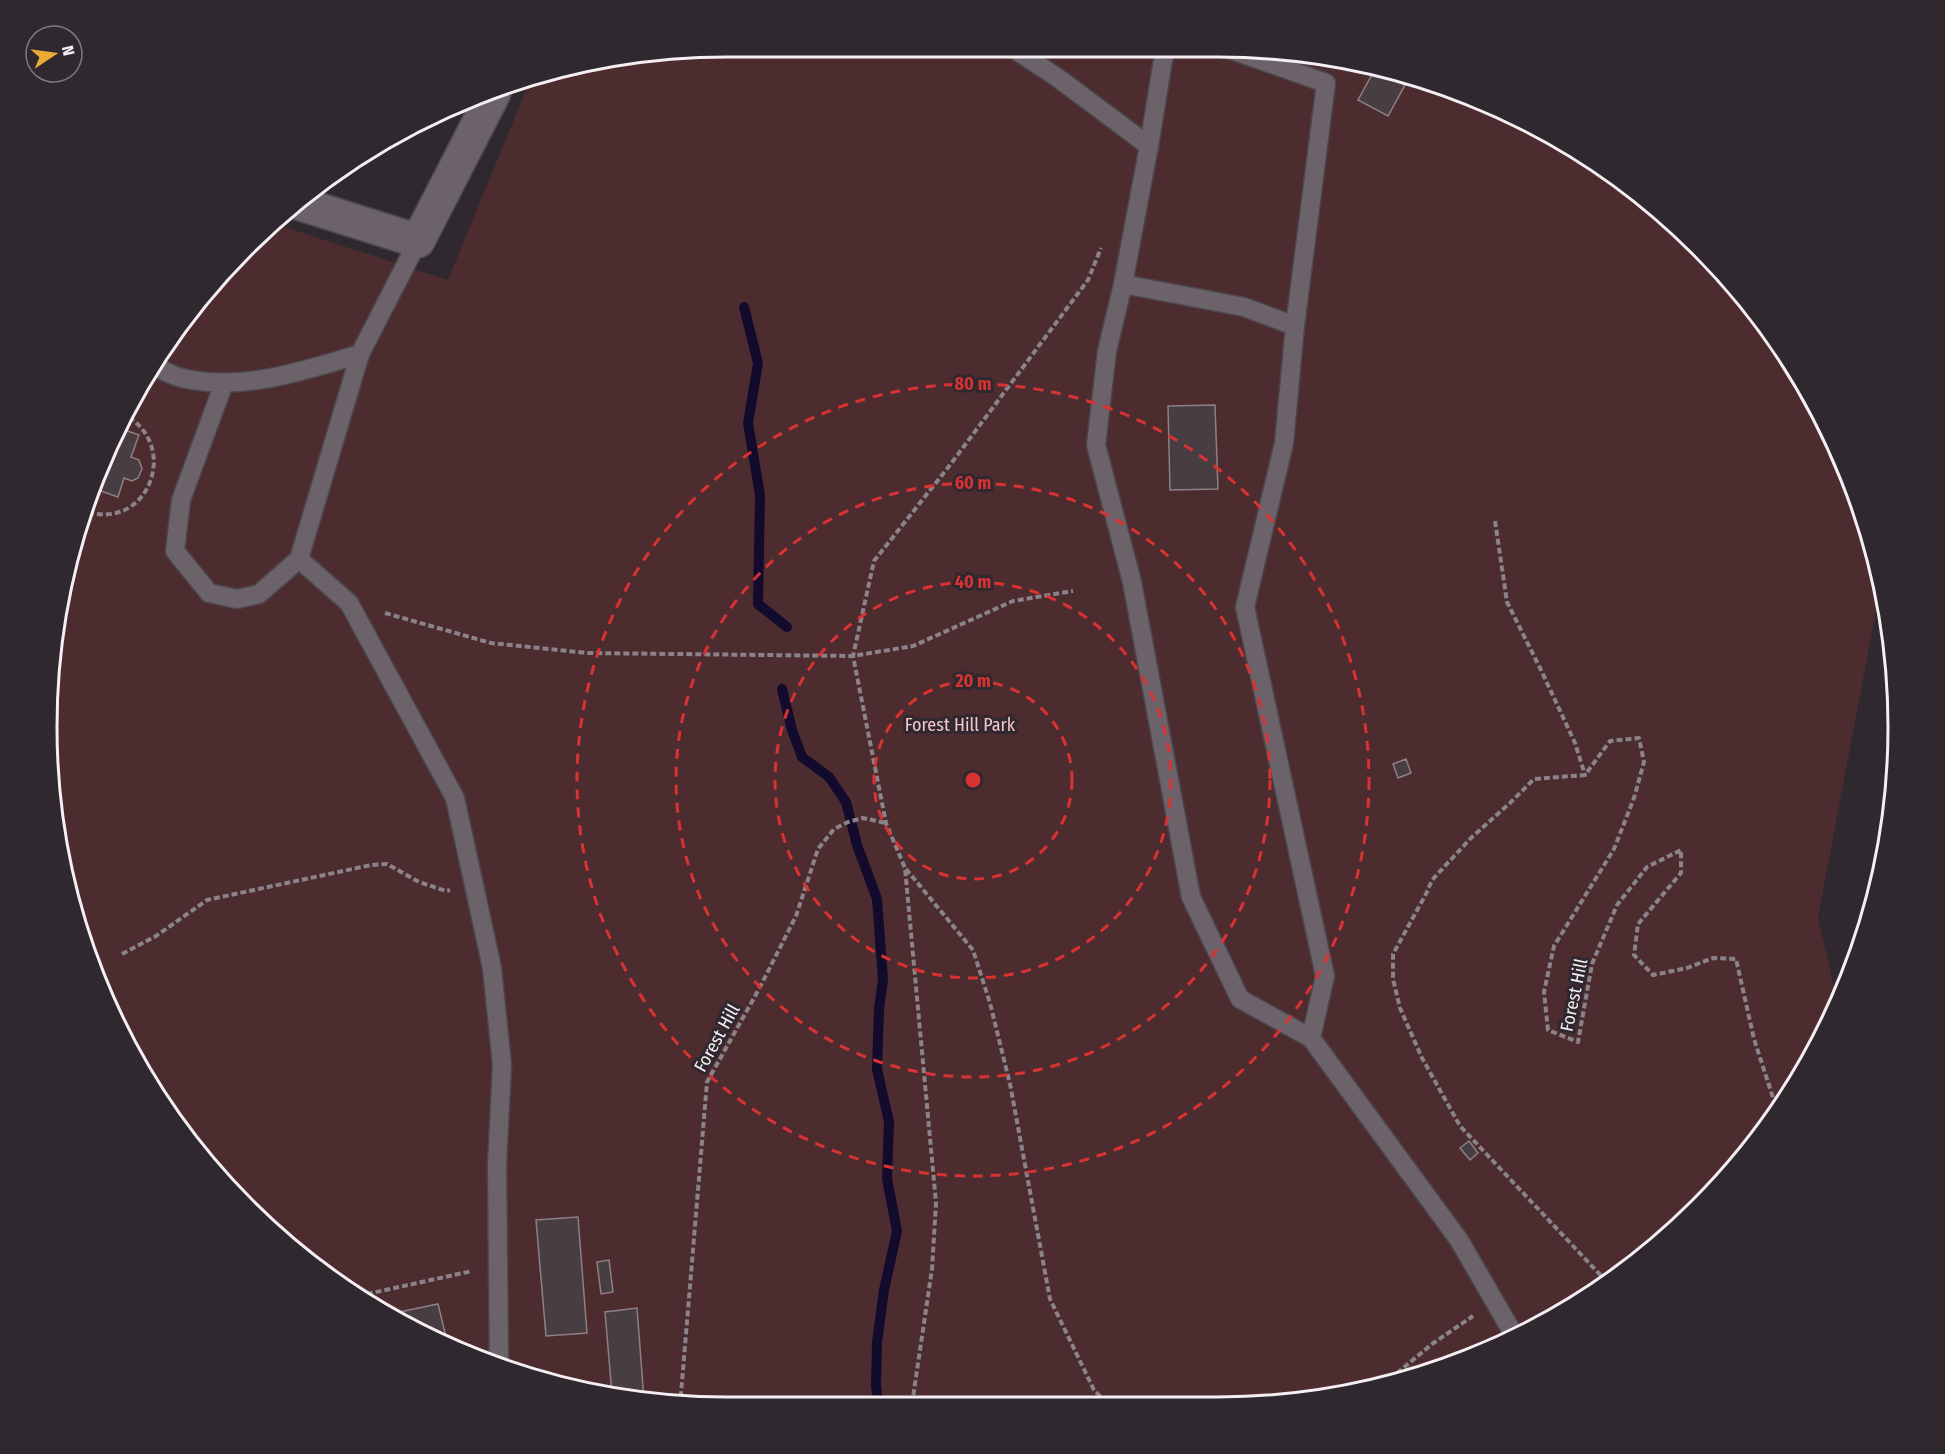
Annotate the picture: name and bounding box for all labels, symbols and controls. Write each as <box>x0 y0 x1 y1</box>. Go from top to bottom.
north arrow <box>24 24 84 84</box>
text: N <box>58 44 78 58</box>
text: 80 m <box>955 373 991 395</box>
text: 60 m <box>955 472 991 494</box>
text: 40 m <box>955 571 991 593</box>
text: 20 m <box>954 670 991 692</box>
park label: Forest Hill Park <box>905 714 1016 736</box>
centre of rings <box>963 770 983 790</box>
street label: Forest Hill <box>1556 956 1593 1034</box>
street label: Forest Hill <box>689 1000 745 1076</box>

